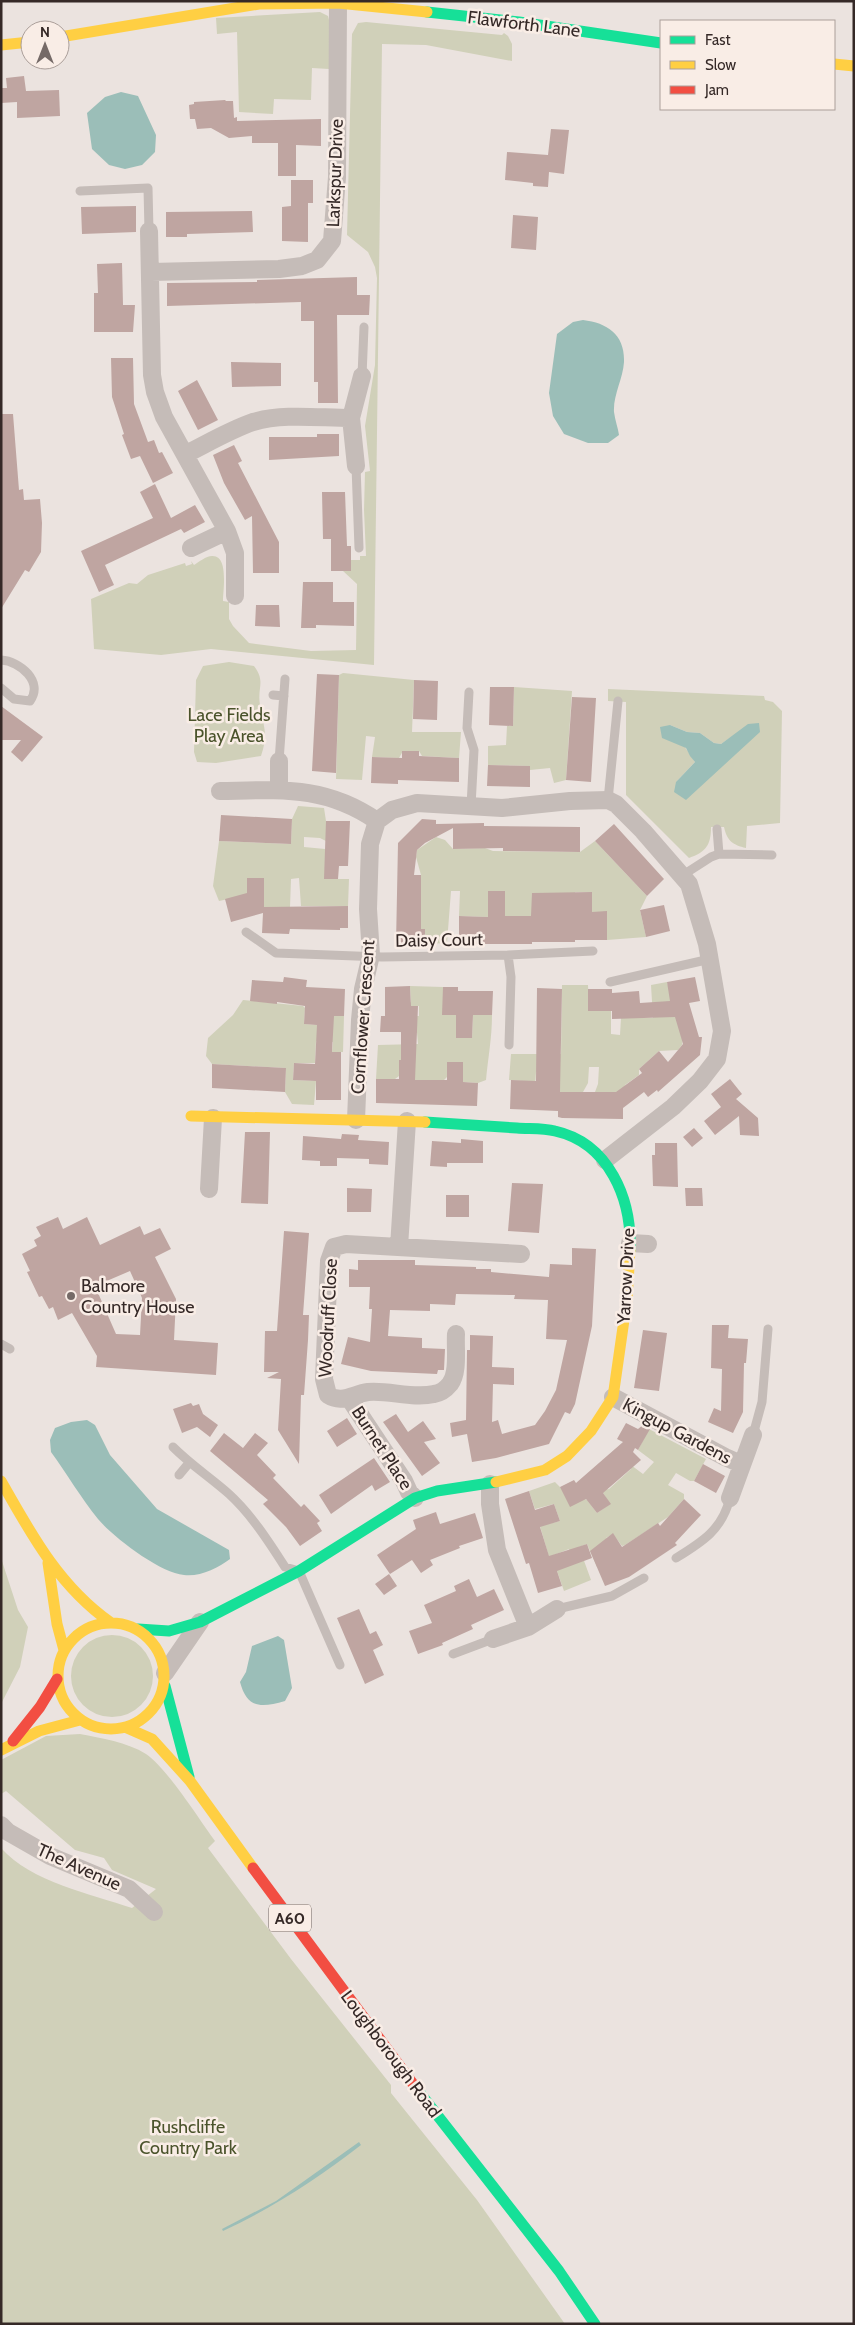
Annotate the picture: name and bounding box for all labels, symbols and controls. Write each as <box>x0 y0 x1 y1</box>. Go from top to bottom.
street label: Flawforth Lane <box>466 6 582 42</box>
north arrow <box>20 20 70 70</box>
legend <box>660 20 835 110</box>
text: N <box>40 23 50 41</box>
text: Fast <box>705 31 730 49</box>
text: Slow <box>705 56 736 74</box>
text: Jam <box>704 81 729 99</box>
street label: Larkspur Drive <box>322 118 348 228</box>
park label: Lace Fields Play Area <box>188 704 270 747</box>
street label: Daisy Court <box>395 928 483 952</box>
street label: Cornflower Crescent <box>347 939 379 1095</box>
street label: Yarrow Drive <box>612 1227 639 1326</box>
street label: Woodruff Close <box>314 1258 342 1378</box>
place label: Balmore Country House <box>81 1275 194 1318</box>
marker: Balmore Country House <box>65 1290 77 1302</box>
street label: Kingup Gardens <box>619 1393 735 1469</box>
street label: Burnet Place <box>347 1402 417 1494</box>
street label: The Avenue <box>34 1839 124 1895</box>
road number: A60 <box>269 1905 311 1932</box>
street label: Loughborough Road <box>336 1986 446 2122</box>
park label: Rushcliffe Country Park <box>139 2116 238 2159</box>

